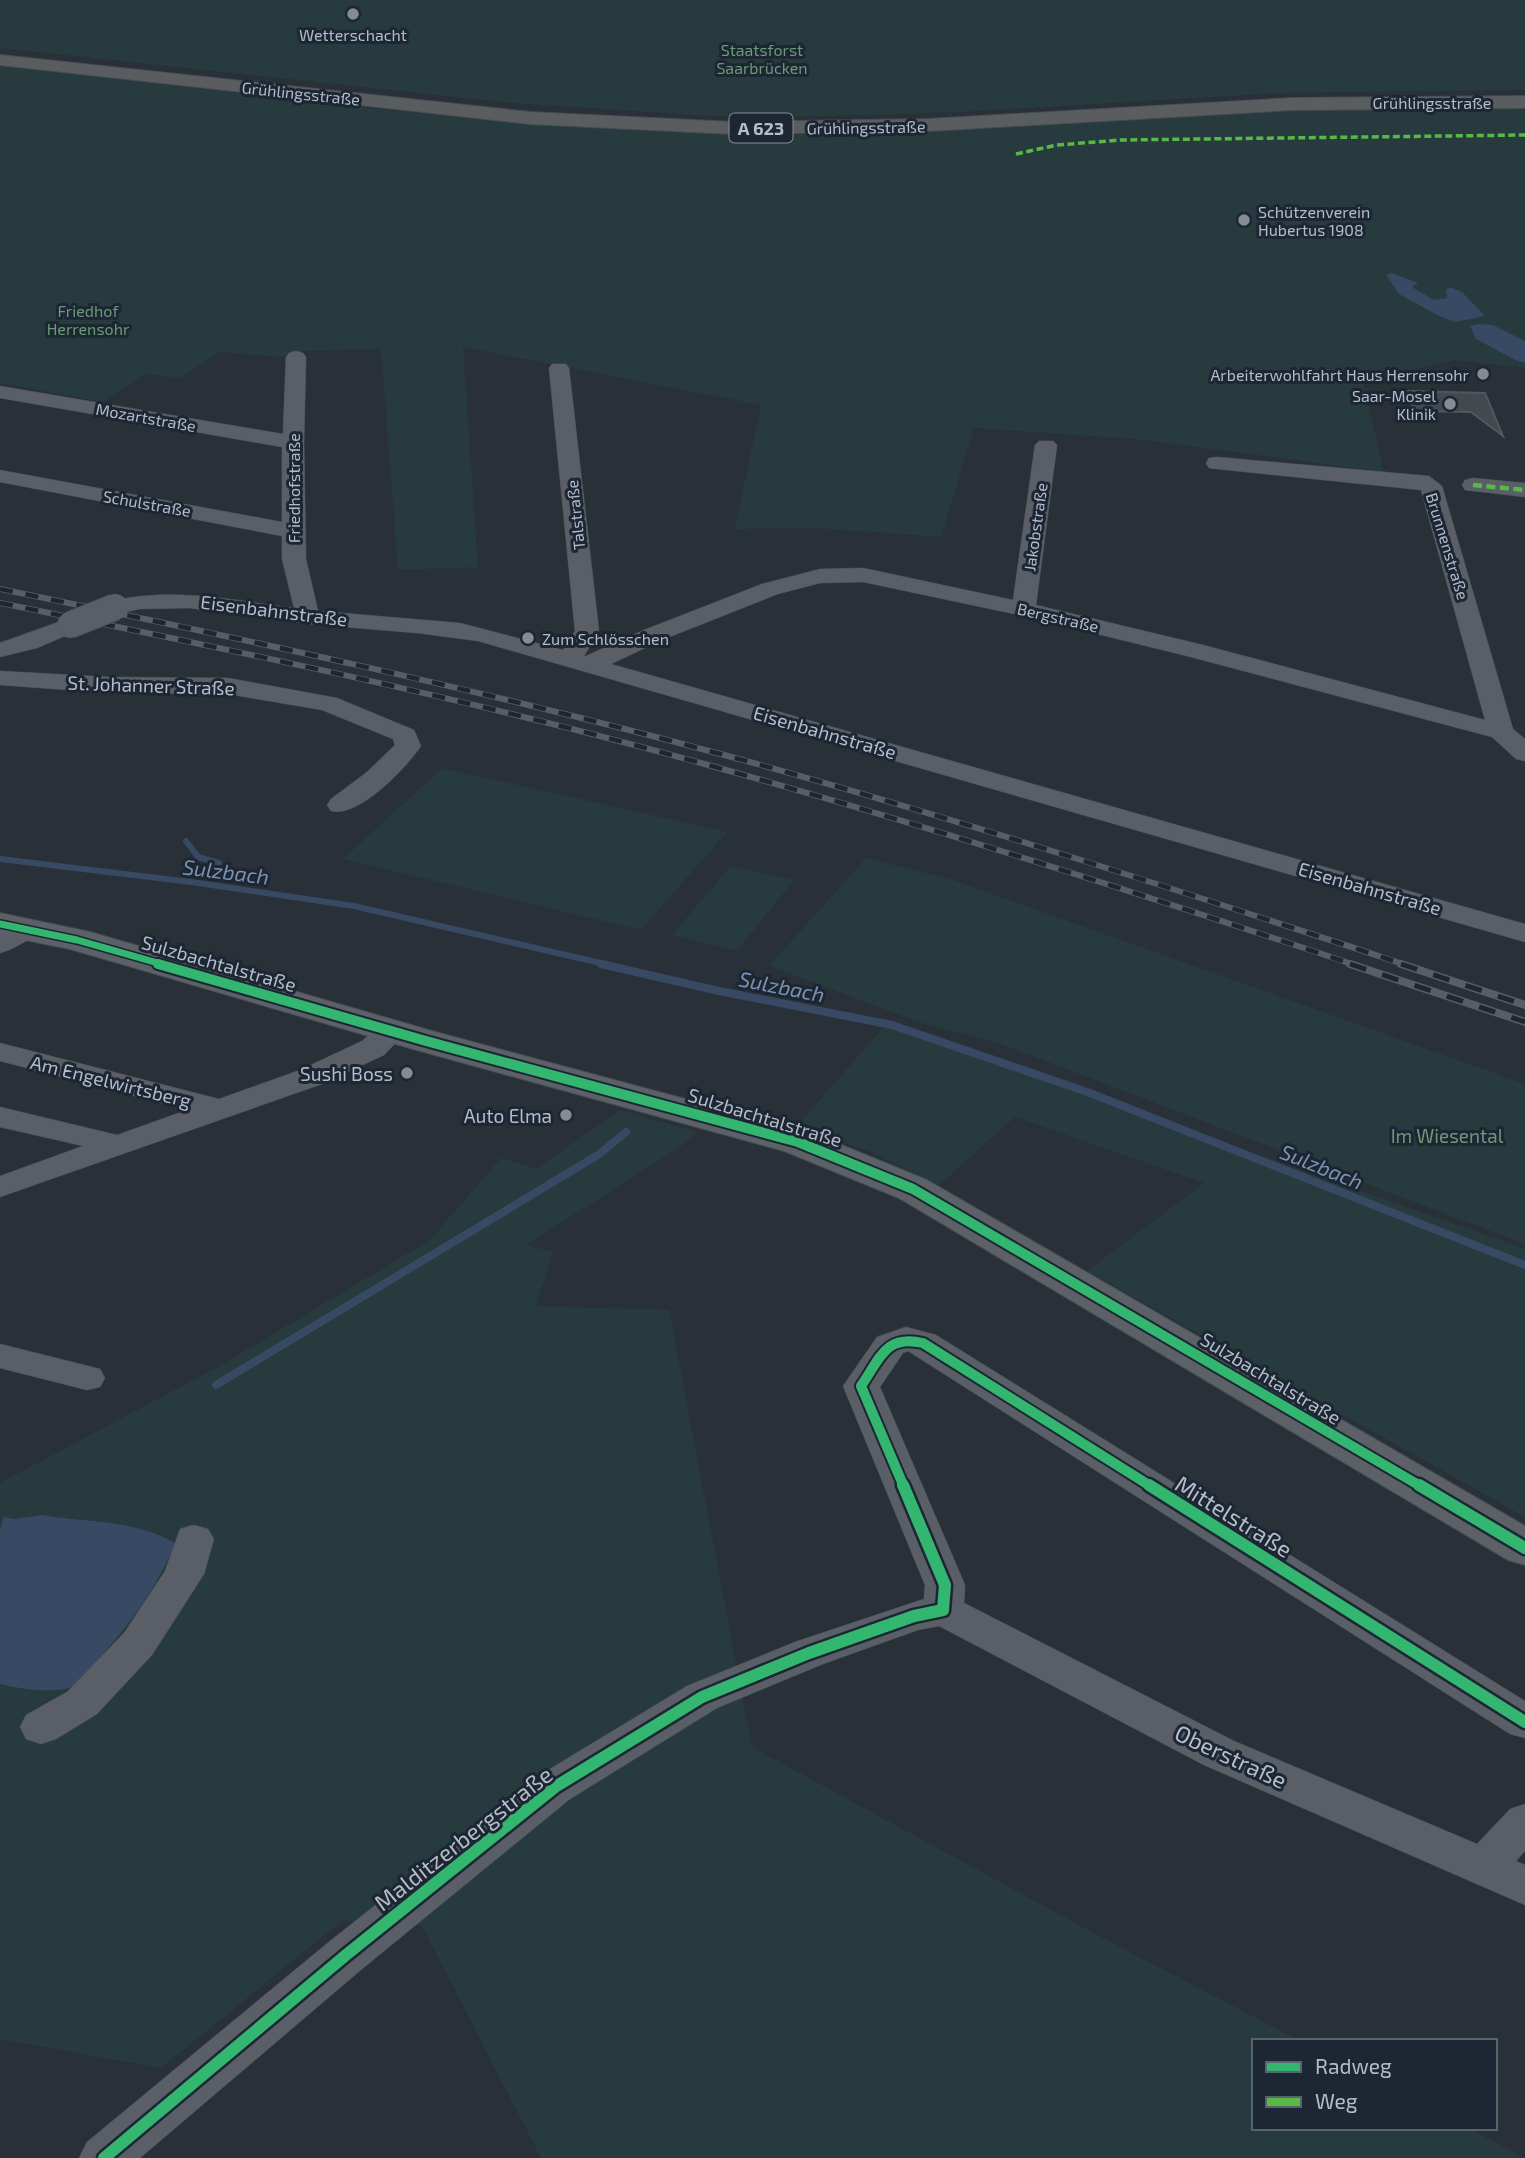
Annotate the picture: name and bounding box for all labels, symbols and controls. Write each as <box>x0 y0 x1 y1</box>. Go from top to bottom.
marker: Wetterschacht <box>345 6 361 22</box>
place label: Wetterschacht <box>299 25 407 44</box>
park label: Staatsforst Saarbrücken <box>716 40 808 77</box>
street label: Grühlingsstraße <box>241 77 361 109</box>
street label: Grühlingsstraße <box>1373 93 1491 112</box>
road number: A 623 <box>730 113 792 142</box>
street label: Grühlingsstraße <box>806 116 926 138</box>
place label: Schützenverein Hubertus 1908 <box>1258 202 1370 239</box>
marker: Schützenverein Hubertus 1908 <box>1236 212 1252 228</box>
park label: Friedhof Herrensohr <box>47 301 130 338</box>
place label: Arbeiterwohlfahrt Haus Herrensohr <box>1210 365 1470 384</box>
marker: Arbeiterwohlfahrt Haus Herrensohr <box>1475 366 1491 382</box>
place label: Saar-Mosel Klinik <box>1352 386 1436 423</box>
marker: Saar-Mosel Klinik <box>1442 396 1458 412</box>
street label: Mozartstraße <box>94 399 198 435</box>
street label: Friedhofstraße <box>284 433 303 543</box>
street label: Talstraße <box>562 479 588 551</box>
street label: Jakobstraße <box>1019 482 1051 572</box>
street label: Schulstraße <box>102 486 192 520</box>
street label: Brunnenstraße <box>1423 490 1473 602</box>
street label: Eisenbahnstraße <box>199 590 349 630</box>
street label: Bergstraße <box>1016 598 1100 636</box>
place label: Zum Schlösschen <box>542 629 669 648</box>
marker: Zum Schlösschen <box>520 630 536 646</box>
street label: St. Johanner Straße <box>67 671 235 699</box>
street label: Eisenbahnstraße <box>751 701 899 763</box>
water label: Sulzbach <box>181 853 271 889</box>
street label: Eisenbahnstraße <box>1296 857 1444 919</box>
street label: Sulzbachtalstraße <box>139 930 299 996</box>
water label: Sulzbach <box>737 965 827 1007</box>
street label: Am Engelwirtsberg <box>28 1050 194 1112</box>
place label: Sushi Boss <box>300 1062 393 1085</box>
marker: Sushi Boss <box>399 1065 415 1081</box>
street label: Sulzbachtalstraße <box>685 1083 845 1151</box>
place label: Auto Elma <box>464 1104 552 1127</box>
marker: Auto Elma <box>558 1107 574 1123</box>
park label: Im Wiesental <box>1391 1124 1504 1147</box>
water label: Sulzbach <box>1277 1138 1367 1194</box>
street label: Sulzbachtalstraße <box>1197 1327 1345 1429</box>
street label: Mittelstraße <box>1170 1469 1298 1563</box>
street label: Oberstraße <box>1171 1718 1291 1794</box>
street label: Malditzerbergstraße <box>368 1760 558 1916</box>
legend <box>1252 2039 1497 2130</box>
text: Radweg <box>1315 2053 1392 2078</box>
text: Weg <box>1315 2088 1358 2113</box>

